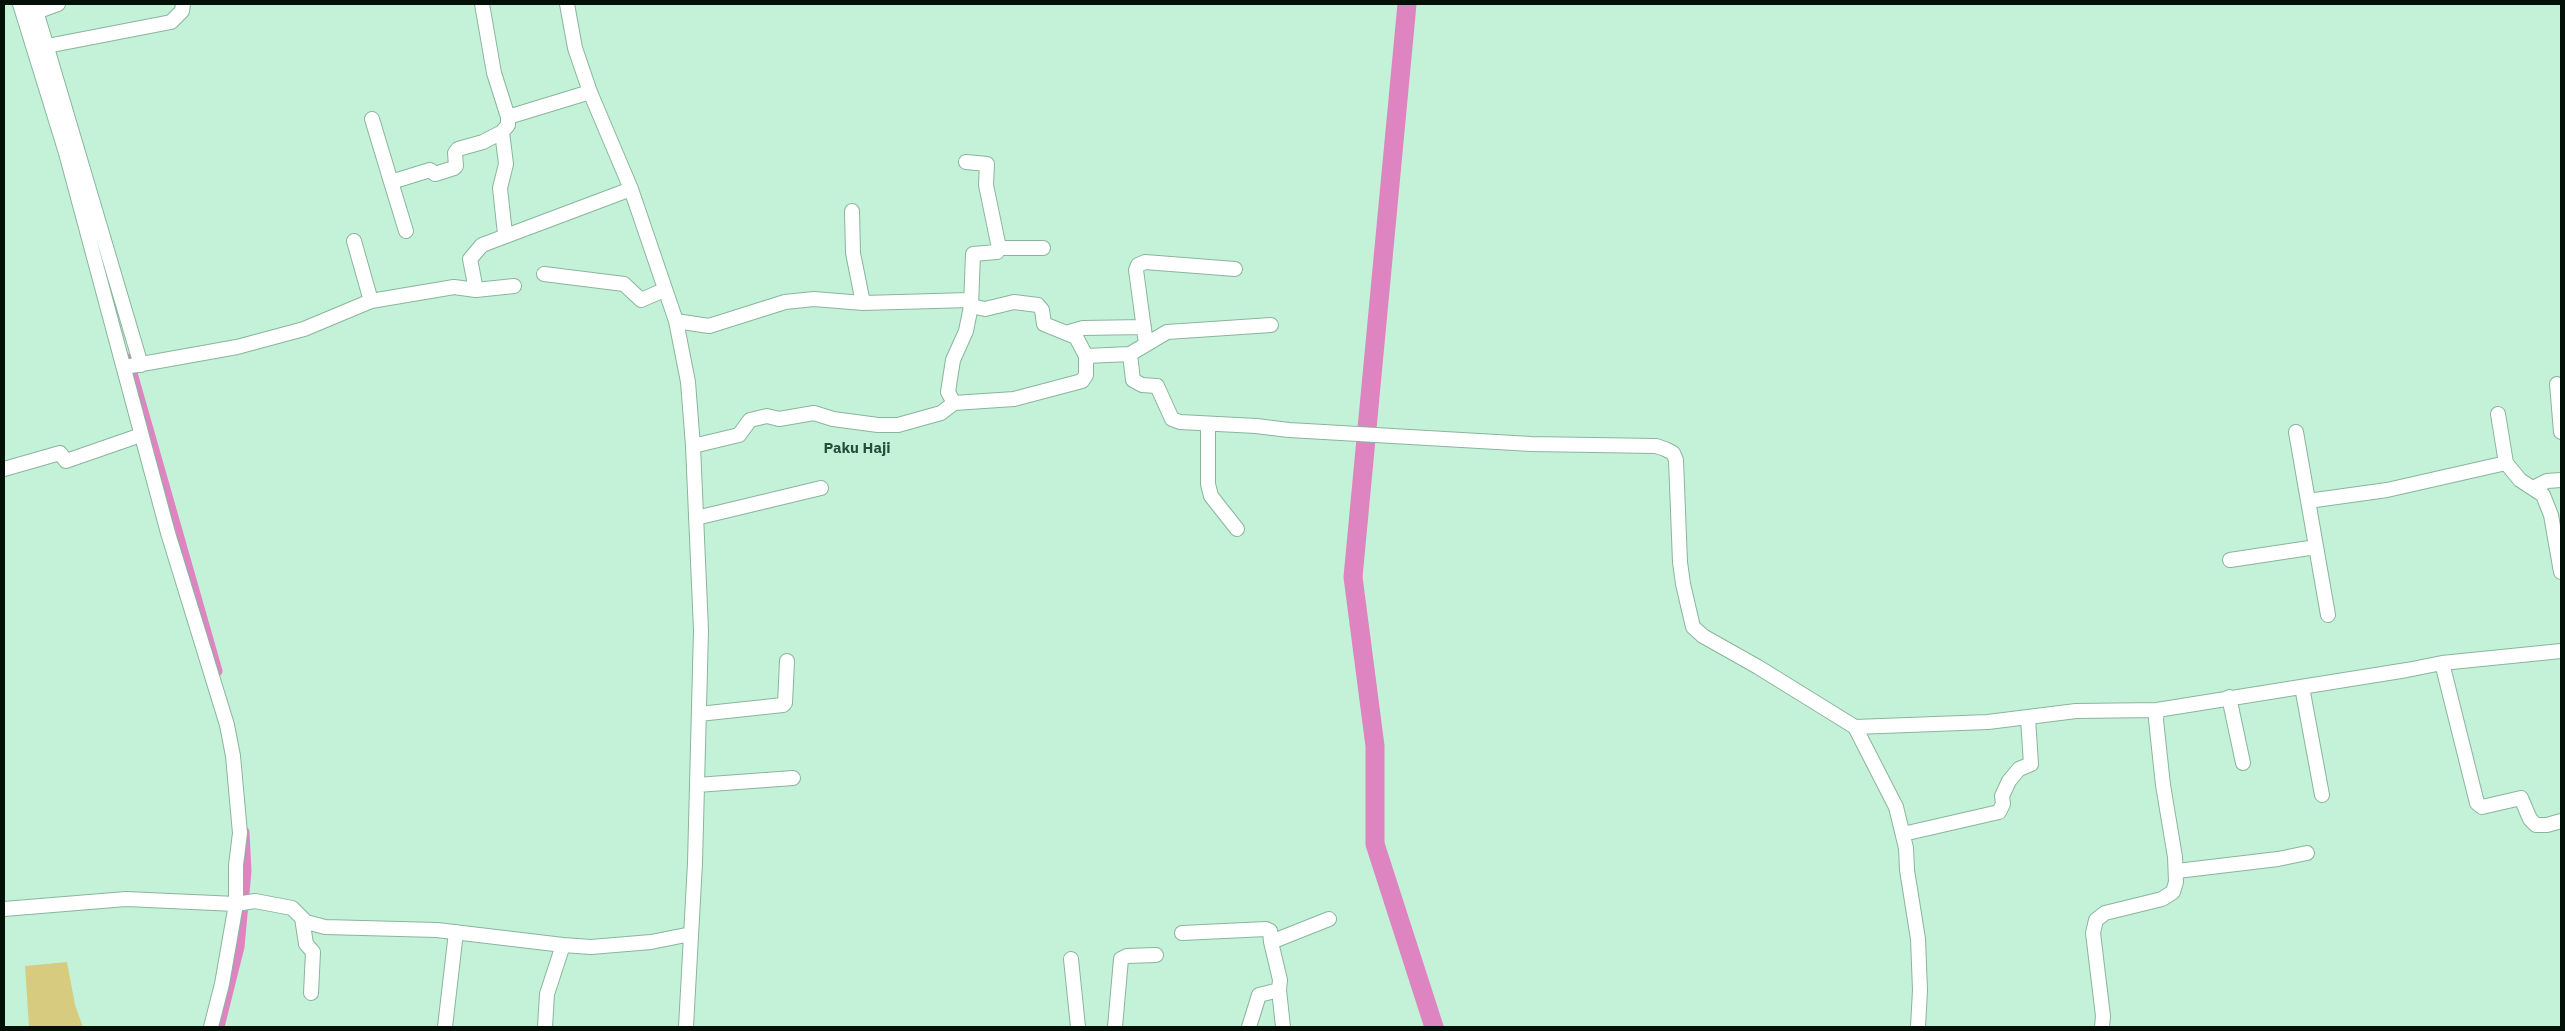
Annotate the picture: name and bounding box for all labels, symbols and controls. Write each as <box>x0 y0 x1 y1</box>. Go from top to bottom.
district label: Paku Haji <box>823 440 891 458</box>

